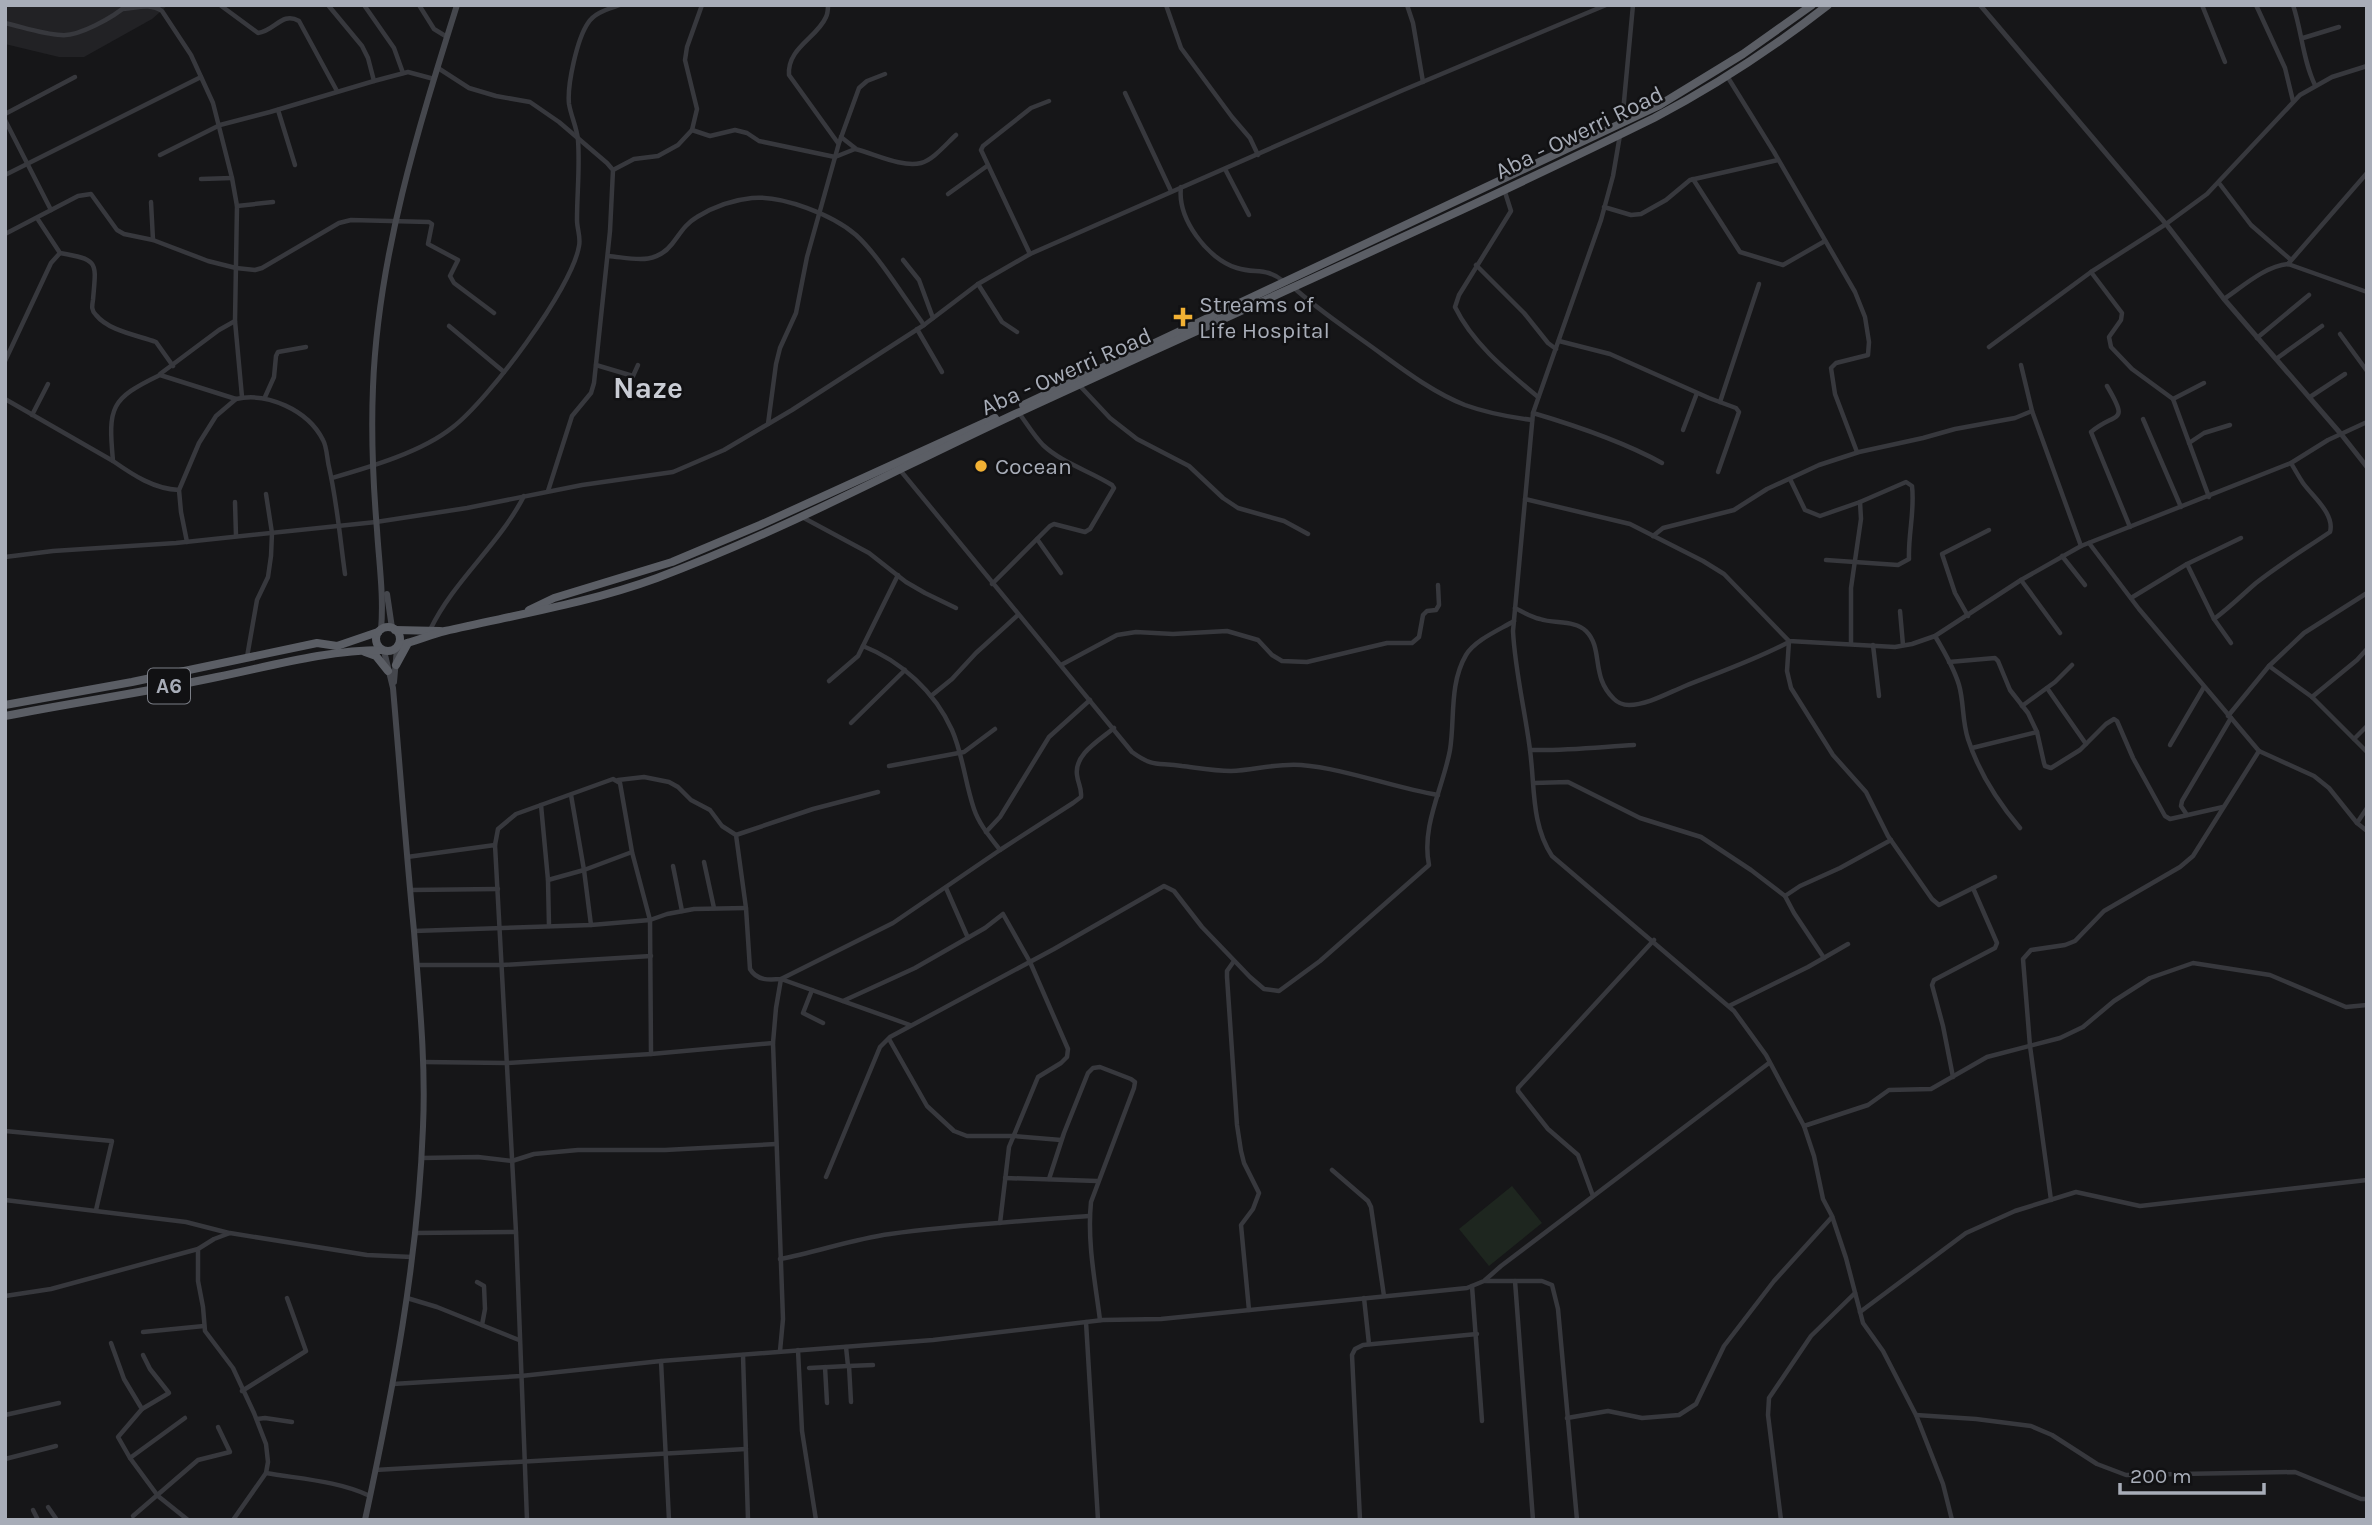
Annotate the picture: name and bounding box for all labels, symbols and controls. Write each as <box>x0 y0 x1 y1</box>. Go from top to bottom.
street label: Aba - Owerri Road <box>1491 80 1668 185</box>
place label: Streams of Life Hospital <box>1199 291 1330 344</box>
marker: Streams of Life Hospital <box>1173 307 1193 327</box>
street label: Aba - Owerri Road <box>977 322 1156 421</box>
district label: Naze <box>613 370 683 406</box>
place label: Cocean <box>995 453 1072 480</box>
marker: Cocean <box>973 458 989 474</box>
road number: A6 <box>148 668 190 704</box>
scale bar <box>2120 1452 2264 1496</box>
text: 200 m <box>2130 1464 2192 1488</box>

